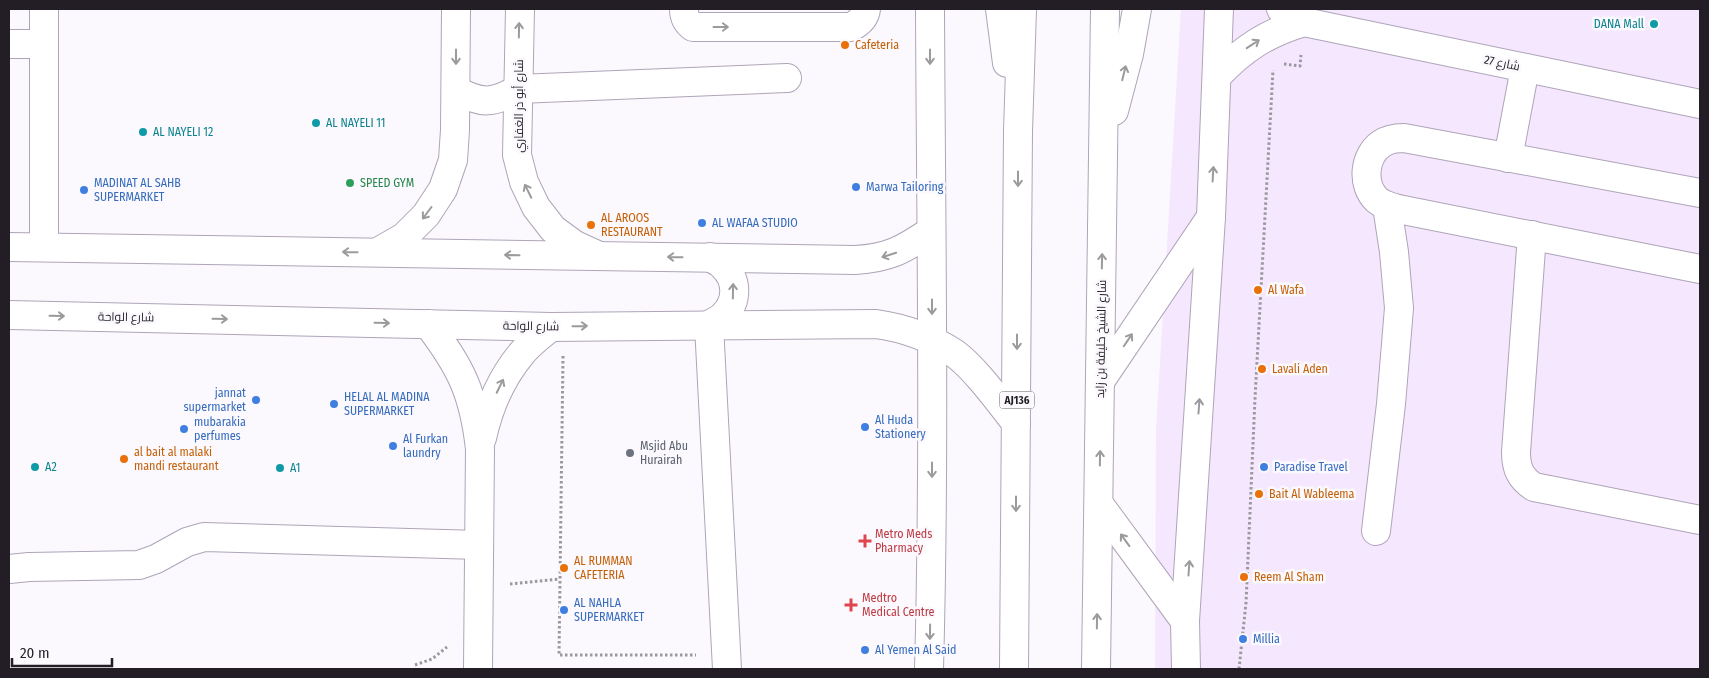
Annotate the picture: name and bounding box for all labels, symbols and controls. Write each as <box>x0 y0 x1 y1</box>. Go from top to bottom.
place label: DANA Mall <box>1594 17 1644 31</box>
marker: DANA Mall <box>1648 18 1660 30</box>
one-way arrow <box>514 22 524 38</box>
one-way arrow <box>712 22 728 32</box>
place label: Cafeteria <box>855 38 899 52</box>
marker: Cafeteria <box>839 39 851 51</box>
one-way arrow <box>1246 39 1260 49</box>
one-way arrow <box>451 49 461 65</box>
one-way arrow <box>925 49 935 65</box>
street label: شارع 27 <box>1483 52 1521 75</box>
street label: شارع أبو ذر الغفاري <box>511 59 529 153</box>
one-way arrow <box>1120 65 1130 81</box>
place label: AL NAYELI 11 <box>326 116 386 130</box>
marker: AL NAYELI 11 <box>310 117 322 129</box>
place label: AL NAYELI 12 <box>153 125 213 139</box>
marker: AL NAYELI 12 <box>137 126 149 138</box>
one-way arrow <box>1208 166 1217 182</box>
one-way arrow <box>1013 171 1023 187</box>
place label: MADINAT AL SAHB SUPERMARKET <box>94 176 181 204</box>
place label: SPEED GYM <box>360 176 414 190</box>
marker: SPEED GYM <box>344 177 356 189</box>
place label: Marwa Tailoring <box>866 180 944 194</box>
marker: Marwa Tailoring <box>850 181 862 193</box>
marker: MADINAT AL SAHB SUPERMARKET <box>78 184 90 196</box>
one-way arrow <box>523 184 532 199</box>
one-way arrow <box>421 206 432 219</box>
place label: AL AROOS RESTAURANT <box>601 211 663 239</box>
place label: AL WAFAA STUDIO <box>712 216 798 230</box>
marker: AL WAFAA STUDIO <box>696 217 708 229</box>
marker: AL AROOS RESTAURANT <box>585 219 597 231</box>
one-way arrow <box>342 247 358 257</box>
one-way arrow <box>504 250 520 260</box>
one-way arrow <box>881 250 897 260</box>
one-way arrow <box>667 252 683 262</box>
one-way arrow <box>1097 253 1107 269</box>
street label: شارع الشيخ خليفة بن زايد <box>1093 280 1110 398</box>
one-way arrow <box>728 283 738 299</box>
place label: Al Wafa <box>1268 283 1304 297</box>
marker: Al Wafa <box>1252 284 1264 296</box>
one-way arrow <box>927 299 937 315</box>
street label: شارع الواحة <box>98 310 154 325</box>
one-way arrow <box>49 311 65 321</box>
one-way arrow <box>212 315 228 324</box>
one-way arrow <box>374 318 390 328</box>
street label: شارع الواحة <box>503 319 559 334</box>
one-way arrow <box>572 321 588 331</box>
one-way arrow <box>1123 333 1133 347</box>
one-way arrow <box>1012 334 1022 350</box>
place label: Lavali Aden <box>1272 362 1328 376</box>
marker: Lavali Aden <box>1256 363 1268 375</box>
one-way arrow <box>495 379 505 394</box>
place label: jannat supermarket <box>183 386 246 414</box>
place label: HELAL AL MADINA SUPERMARKET <box>344 390 430 418</box>
road number: AJ136 <box>1000 392 1034 408</box>
marker: jannat supermarket <box>250 394 262 406</box>
marker: HELAL AL MADINA SUPERMARKET <box>328 398 340 410</box>
one-way arrow <box>1194 398 1203 414</box>
place label: Al Huda Stationery <box>875 413 926 441</box>
place label: mubarakia perfumes <box>194 415 246 443</box>
marker: Al Huda Stationery <box>859 421 871 433</box>
marker: mubarakia perfumes <box>178 423 190 435</box>
place label: Al Furkan laundry <box>403 432 448 460</box>
place label: Msjid Abu Hurairah <box>640 439 688 467</box>
marker: Al Furkan laundry <box>387 440 399 452</box>
place label: al bait al malaki mandi restaurant <box>134 445 219 473</box>
marker: Msjid Abu Hurairah <box>624 447 636 459</box>
one-way arrow <box>1095 450 1105 466</box>
marker: al bait al malaki mandi restaurant <box>118 453 130 465</box>
place label: A2 <box>45 460 57 474</box>
place label: Paradise Travel <box>1274 460 1348 474</box>
marker: A2 <box>29 461 41 473</box>
place label: A1 <box>290 461 300 475</box>
marker: Paradise Travel <box>1258 461 1270 473</box>
marker: A1 <box>274 462 286 474</box>
one-way arrow <box>927 462 937 478</box>
place label: Bait Al Wableema <box>1269 487 1355 501</box>
marker: Bait Al Wableema <box>1253 488 1265 500</box>
one-way arrow <box>1011 496 1021 512</box>
place label: Metro Meds Pharmacy <box>875 527 932 555</box>
one-way arrow <box>1120 534 1131 547</box>
marker: Metro Meds Pharmacy <box>859 535 871 547</box>
place label: AL RUMMAN CAFETERIA <box>574 554 633 582</box>
one-way arrow <box>1184 560 1193 576</box>
marker: AL RUMMAN CAFETERIA <box>558 562 570 574</box>
place label: Reem Al Sham <box>1254 570 1324 584</box>
marker: Reem Al Sham <box>1238 571 1250 583</box>
place label: Medtro Medical Centre <box>862 591 935 619</box>
place label: AL NAHLA SUPERMARKET <box>574 596 645 624</box>
marker: Medtro Medical Centre <box>844 598 858 612</box>
marker: AL NAHLA SUPERMARKET <box>558 604 570 616</box>
one-way arrow <box>1092 613 1102 629</box>
one-way arrow <box>925 624 935 640</box>
place label: Millia <box>1253 632 1280 646</box>
marker: Millia <box>1237 633 1249 645</box>
scale bar <box>12 636 112 668</box>
place label: Al Yemen Al Said <box>875 643 956 657</box>
text: 20 m <box>20 644 50 662</box>
marker: Al Yemen Al Said <box>859 644 871 656</box>

